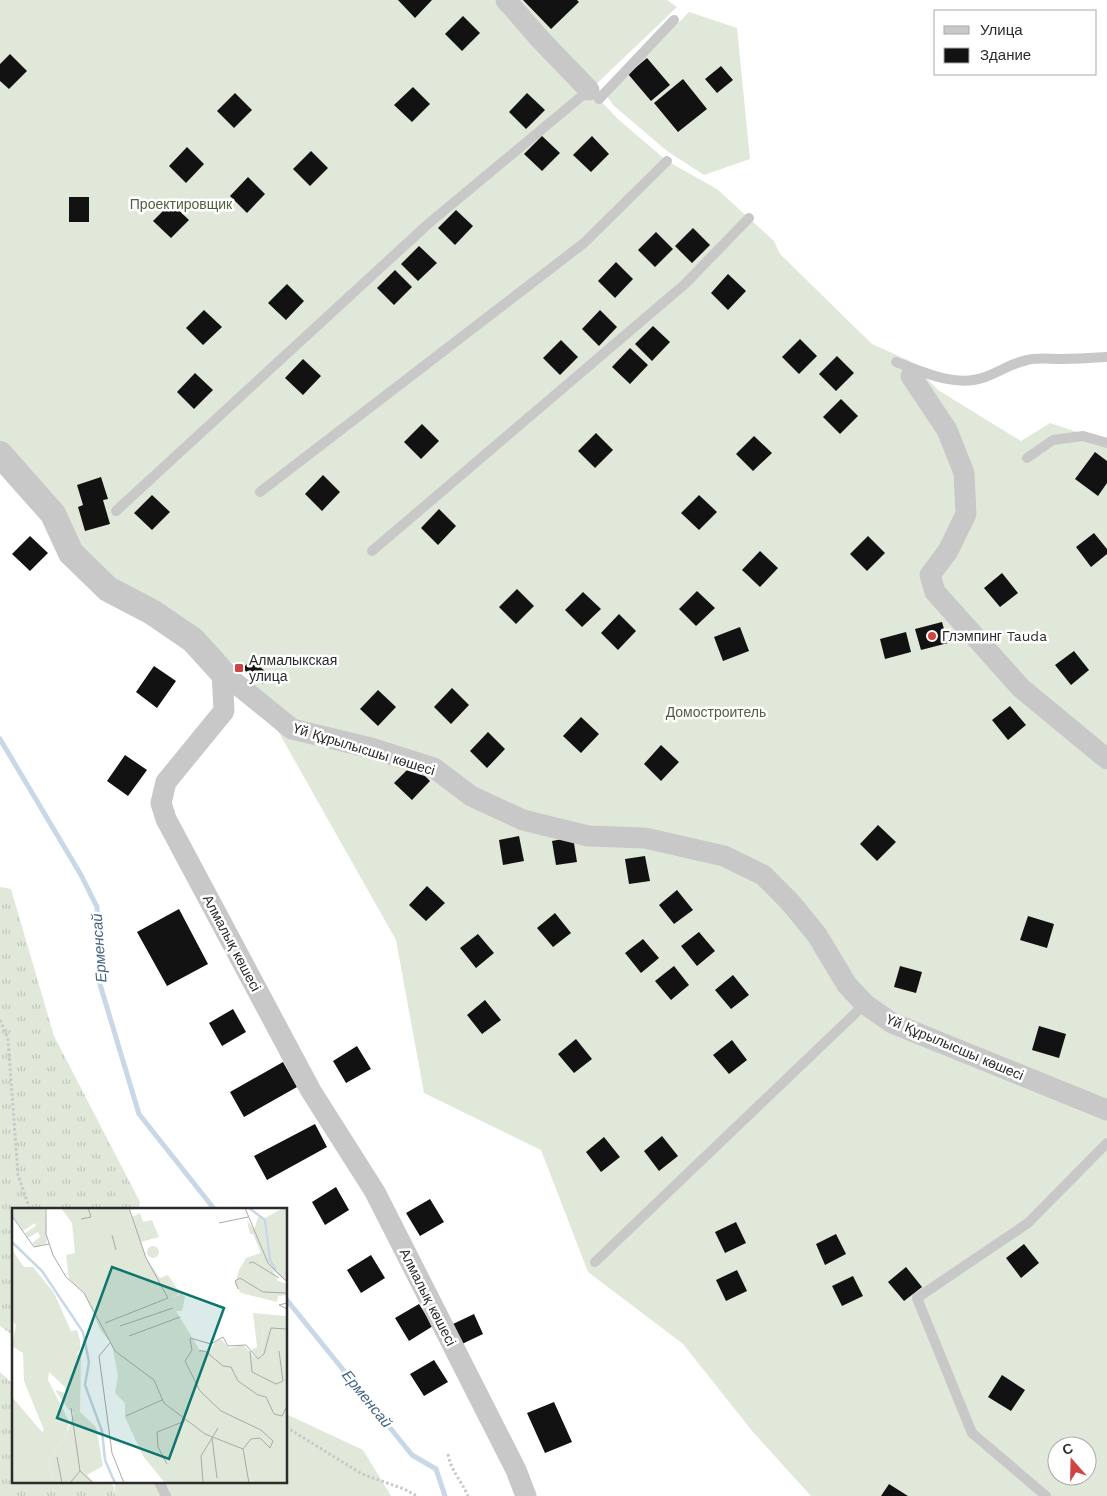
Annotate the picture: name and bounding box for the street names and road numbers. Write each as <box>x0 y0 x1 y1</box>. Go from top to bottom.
street label: Үй Құрылысшы көшесі <box>291 720 437 778</box>
street label: Алмалық көшесі <box>200 892 264 994</box>
street label: Үй Құрылысшы көшесі <box>884 1011 1026 1083</box>
street label: Алмалық көшесі <box>397 1246 459 1348</box>

